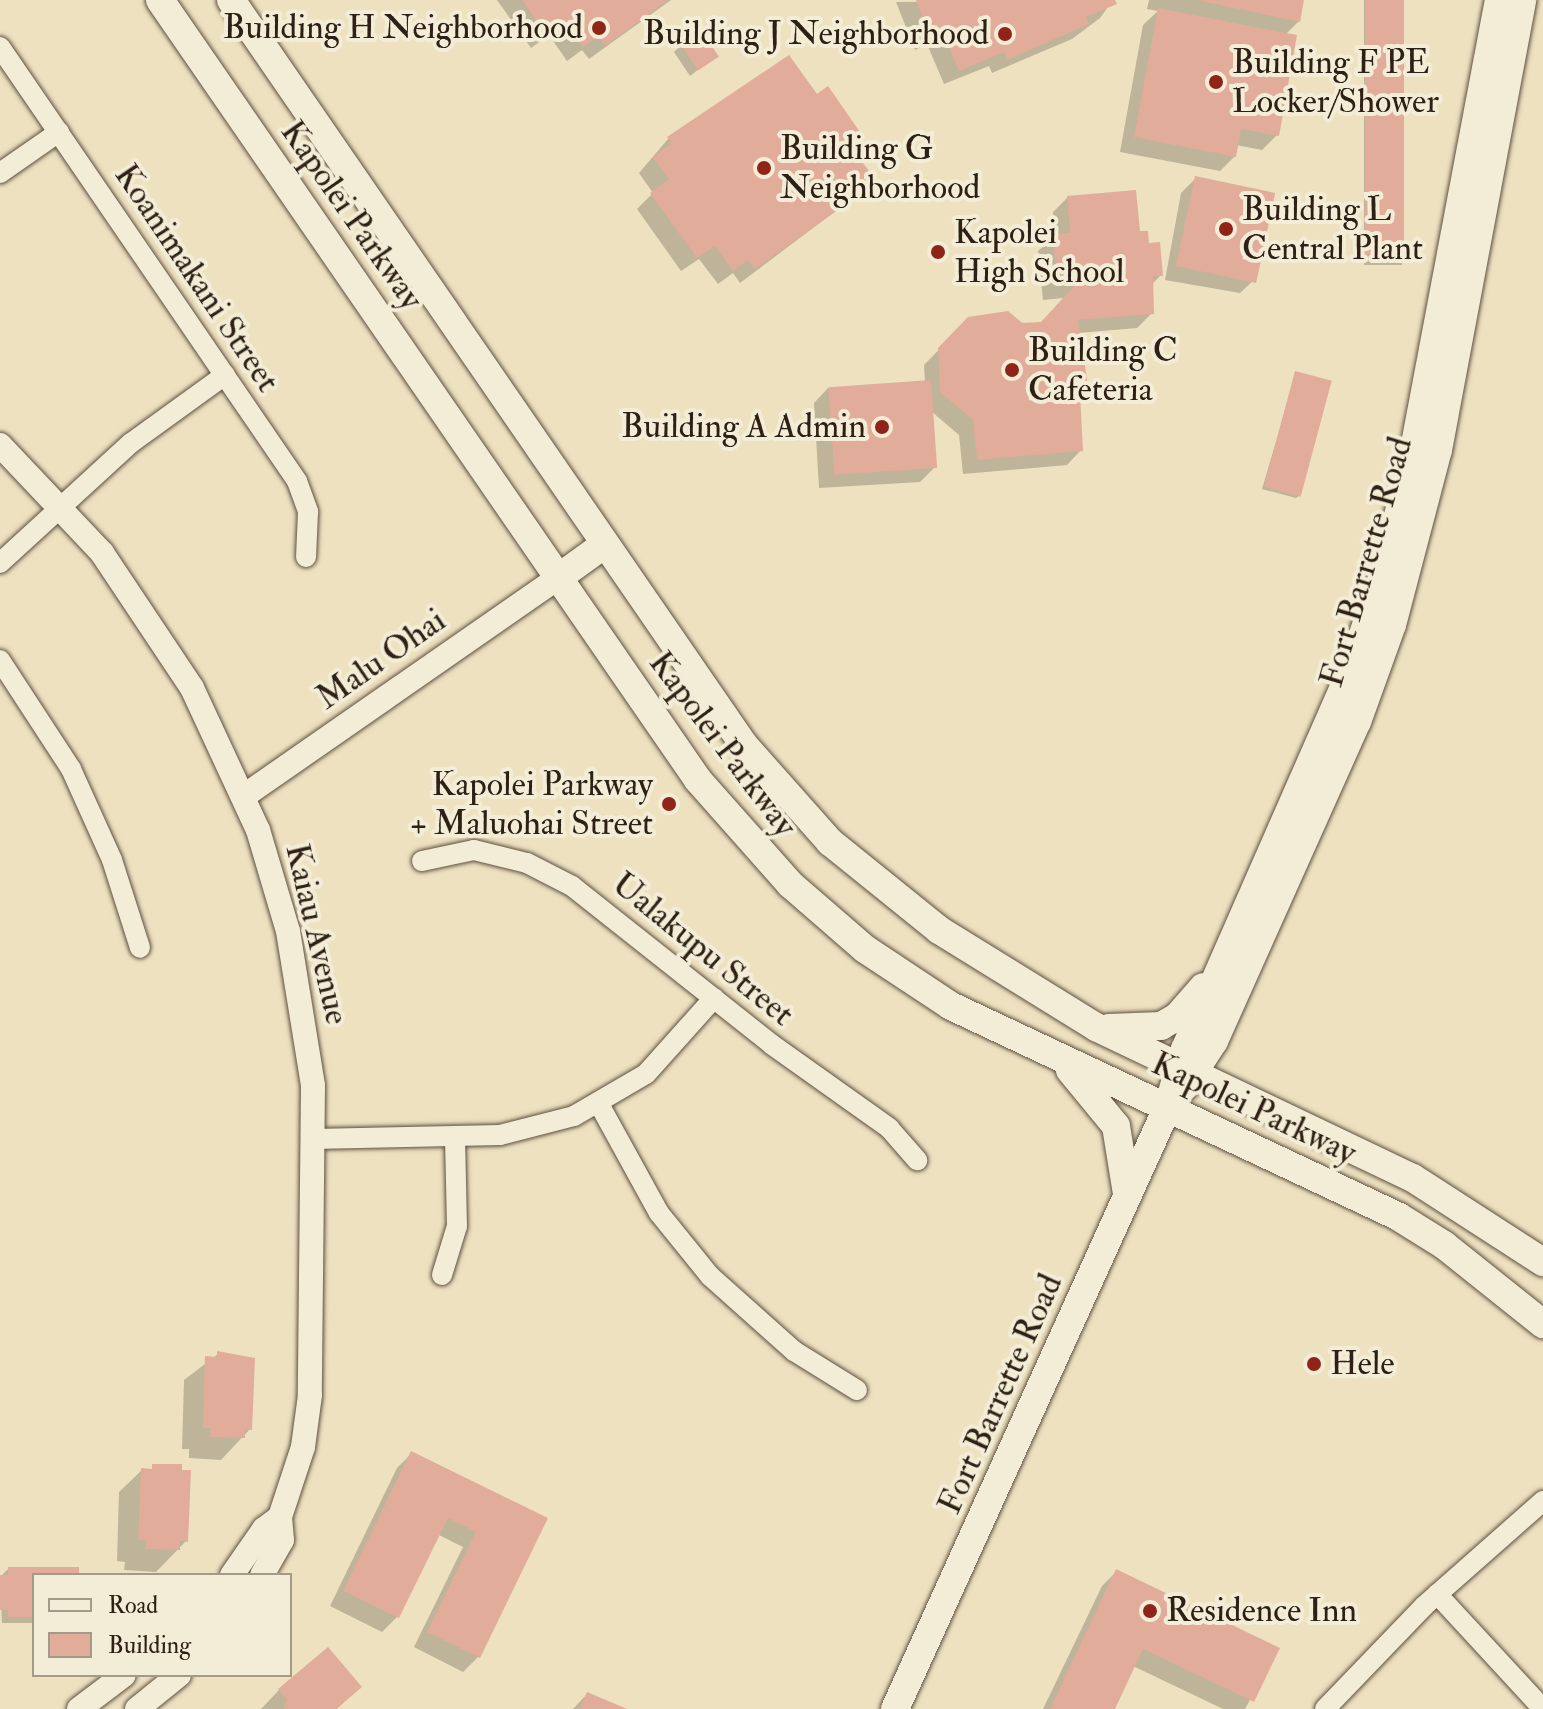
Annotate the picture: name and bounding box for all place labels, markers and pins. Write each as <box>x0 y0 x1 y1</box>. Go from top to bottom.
place label: Building H Neighborhood <box>223 8 583 48</box>
place label: Building J Neighborhood <box>643 14 989 54</box>
marker: Building H Neighborhood <box>590 19 608 37</box>
marker: Building J Neighborhood <box>996 25 1014 43</box>
place label: Building F PE Locker/Shower <box>1232 42 1439 122</box>
marker: Building F PE Locker/Shower <box>1207 73 1225 91</box>
place label: Building G Neighborhood <box>780 128 980 208</box>
marker: Building G Neighborhood <box>755 159 773 177</box>
place label: Building L Central Plant <box>1242 189 1423 268</box>
place label: Kapolei High School <box>954 212 1124 292</box>
marker: Building L Central Plant <box>1217 220 1235 238</box>
marker: Kapolei High School <box>929 243 947 261</box>
place label: Building C Cafeteria <box>1028 330 1178 410</box>
marker: Building C Cafeteria <box>1003 361 1021 379</box>
place label: Building A Admin <box>621 407 866 447</box>
marker: Building A Admin <box>873 418 891 436</box>
place label: Kapolei Parkway + Maluohai Street <box>410 764 653 844</box>
marker: Kapolei Parkway + Maluohai Street <box>660 795 678 813</box>
place label: Hele <box>1330 1344 1394 1384</box>
marker: Hele <box>1305 1355 1323 1373</box>
place label: Residence Inn <box>1166 1591 1357 1631</box>
marker: Residence Inn <box>1141 1602 1159 1620</box>

